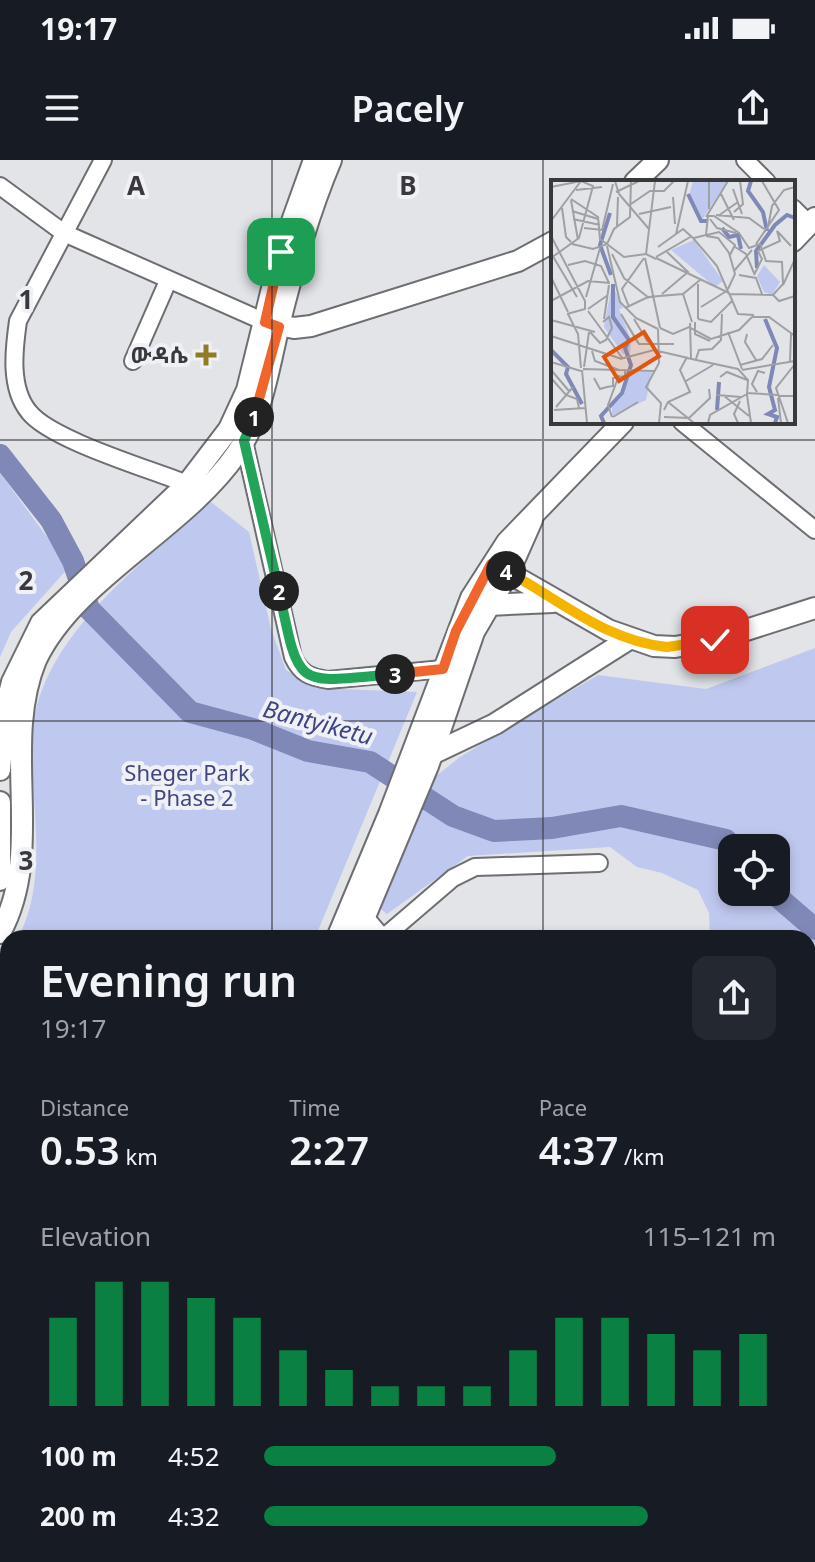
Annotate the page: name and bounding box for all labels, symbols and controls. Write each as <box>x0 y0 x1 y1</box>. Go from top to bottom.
text: 19:17 <box>40 8 117 49</box>
text: Pacely <box>351 84 464 133</box>
icon: menu <box>40 86 84 130</box>
icon: share <box>731 86 775 130</box>
text: A <box>127 167 145 203</box>
text: B <box>399 167 417 203</box>
inset map <box>551 180 795 424</box>
pin <box>247 218 315 286</box>
icon: arrive <box>259 230 303 274</box>
text: 1 <box>19 281 33 317</box>
place label: ውዳሴ <box>131 339 189 369</box>
marker: ውዳሴ <box>195 344 217 366</box>
pin: 1 <box>234 397 274 437</box>
text: 1 <box>248 402 260 432</box>
pin: 4 <box>486 551 526 591</box>
text: 4 <box>500 556 512 586</box>
text: 2 <box>19 562 34 598</box>
pin: 2 <box>259 571 299 611</box>
text: 2 <box>273 576 285 606</box>
pin <box>681 606 749 674</box>
icon: check <box>693 618 737 662</box>
pin: 3 <box>375 654 415 694</box>
text: 3 <box>389 659 401 689</box>
water label: Bantyiketu <box>260 691 377 752</box>
park label: Sheger Park - Phase 2 <box>124 757 250 812</box>
map controls <box>718 834 790 906</box>
button: locate <box>718 834 790 906</box>
text: 3 <box>19 842 33 878</box>
text: Evening run <box>40 950 297 1010</box>
button: share <box>692 956 776 1040</box>
text: 19:17 <box>40 1010 106 1046</box>
text: Distance <box>40 1092 129 1122</box>
text: Time <box>289 1092 340 1122</box>
text: Pace <box>539 1092 587 1122</box>
text: 0.53 <box>40 1122 120 1177</box>
text: 2:27 <box>289 1122 369 1177</box>
text: 4:37 <box>539 1122 618 1177</box>
text: km <box>120 1141 158 1171</box>
text: /km <box>618 1141 665 1171</box>
text: Elevation <box>40 1218 151 1254</box>
text: 115–121 m <box>643 1218 776 1254</box>
text: 100 m <box>40 1438 117 1474</box>
text: 4:52 <box>168 1438 220 1474</box>
text: 200 m <box>40 1498 117 1534</box>
text: 4:32 <box>168 1498 220 1534</box>

